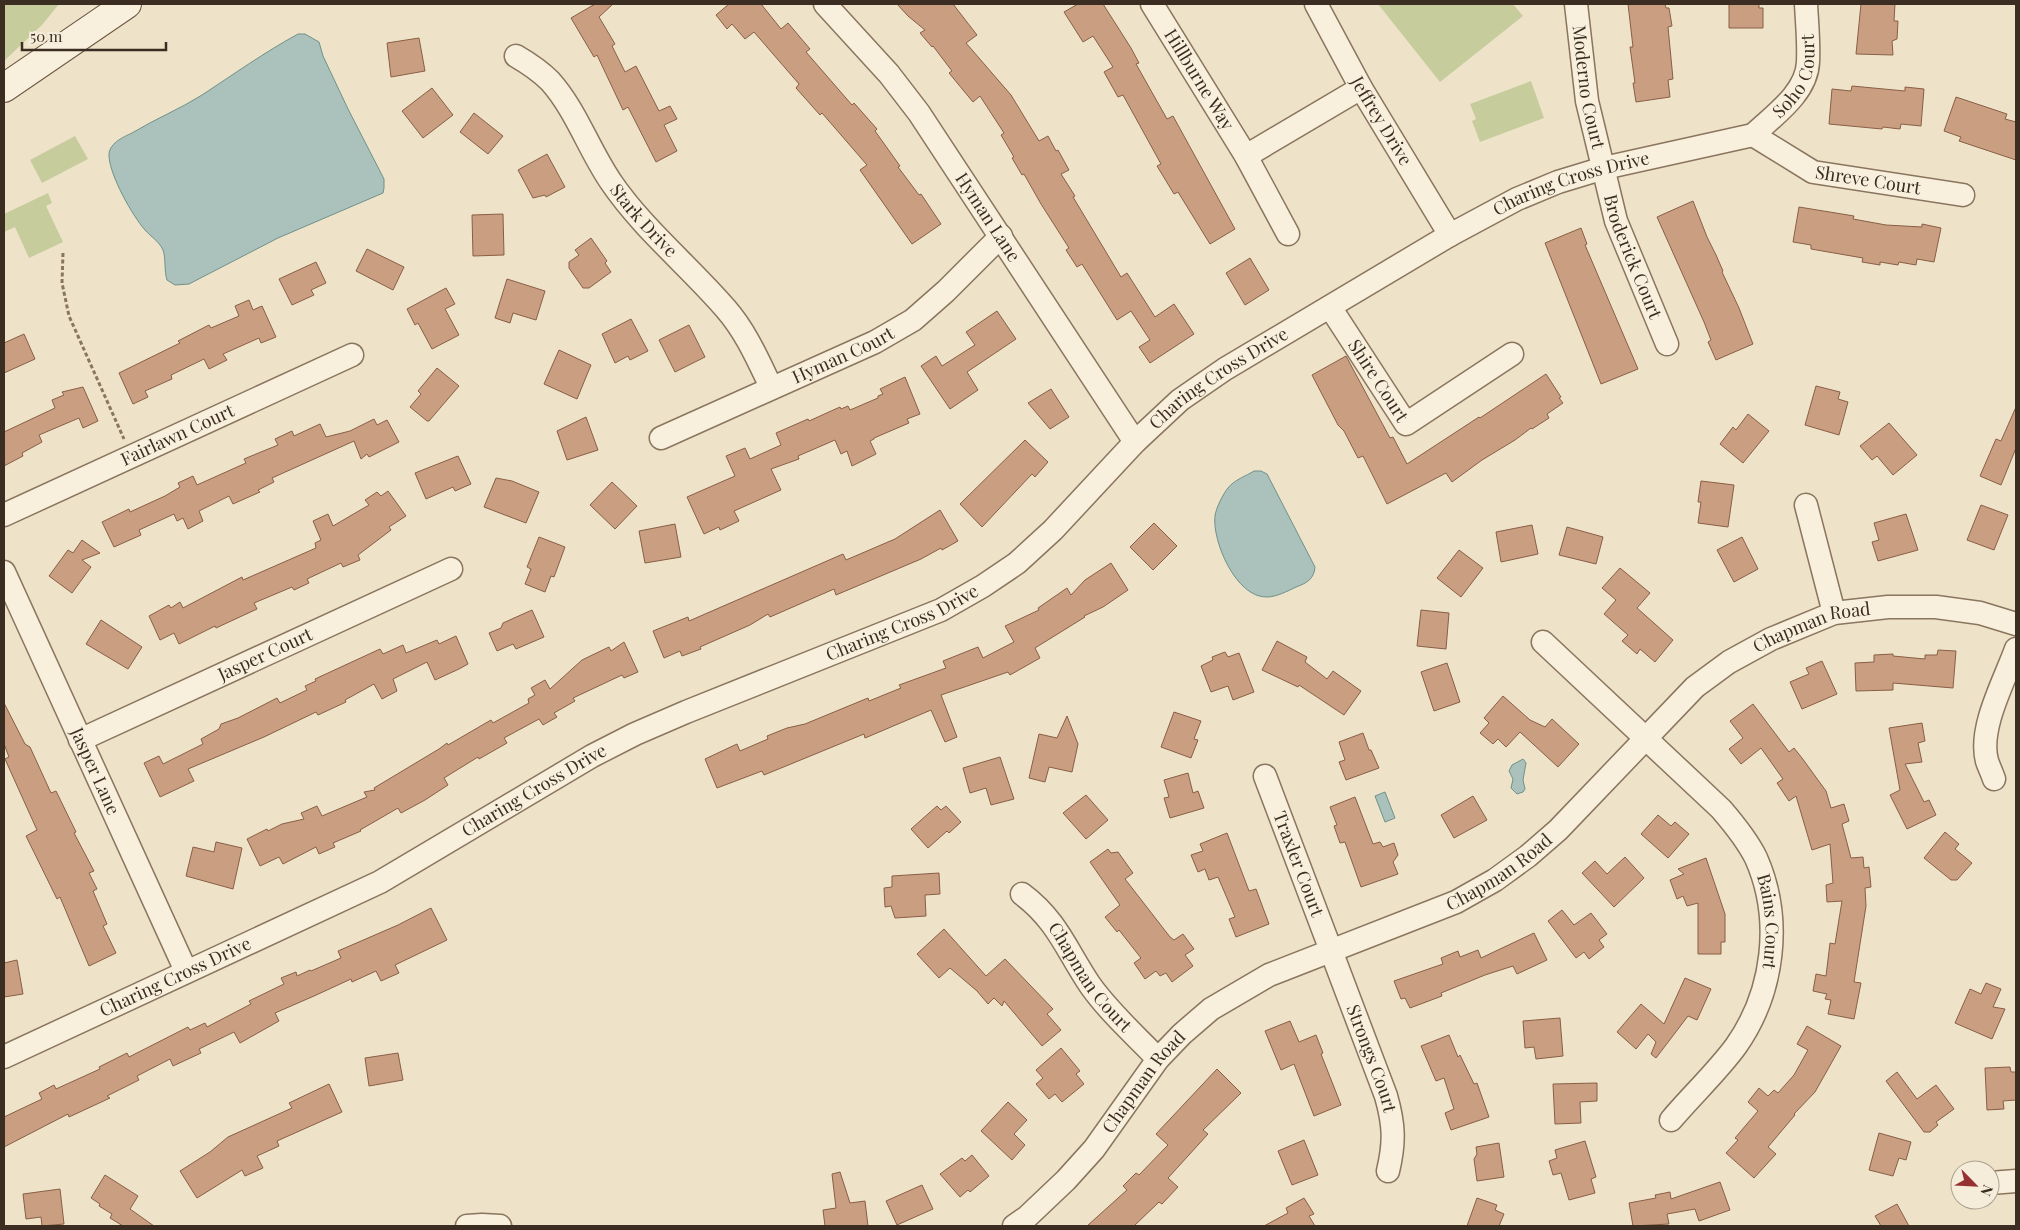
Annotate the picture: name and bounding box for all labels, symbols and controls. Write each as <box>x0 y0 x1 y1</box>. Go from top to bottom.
scale bar <box>22 20 166 52</box>
street label: Hillburne Way <box>1159 24 1240 134</box>
street label: Moderno Court <box>1567 24 1611 152</box>
text: 50 m <box>30 26 63 46</box>
street label: Soho Court <box>1767 33 1819 123</box>
street label: Jeffrey Drive <box>1345 71 1418 170</box>
street label: Charing Cross Drive <box>1488 145 1651 221</box>
street label: Shreve Court <box>1814 160 1923 199</box>
street label: Hyman Lane <box>950 168 1026 266</box>
street label: Stark Drive <box>605 178 683 262</box>
street label: Broderick Court <box>1599 192 1668 323</box>
street label: Hyman Court <box>788 320 899 389</box>
street label: Charing Cross Drive <box>1143 321 1292 434</box>
street label: Shire Court <box>1343 334 1415 427</box>
street label: Fairlawn Court <box>117 398 238 471</box>
street label: Charing Cross Drive <box>822 578 982 666</box>
street label: Chapman Road <box>1748 596 1872 658</box>
street label: Jasper Court <box>213 621 316 686</box>
street label: Jasper Lane <box>65 722 126 818</box>
street label: Charing Cross Drive <box>457 738 610 842</box>
street label: Traxler Court <box>1268 807 1330 920</box>
street label: Chapman Road <box>1442 827 1557 916</box>
street label: Bains Court <box>1752 871 1785 972</box>
street label: Chapman Court <box>1043 917 1138 1037</box>
street label: Charing Cross Drive <box>95 931 255 1022</box>
street label: Strongs Court <box>1341 1001 1403 1115</box>
street label: Chapman Road <box>1096 1024 1191 1138</box>
north arrow <box>1950 1160 2000 1210</box>
text: N <box>1977 1182 1998 1199</box>

